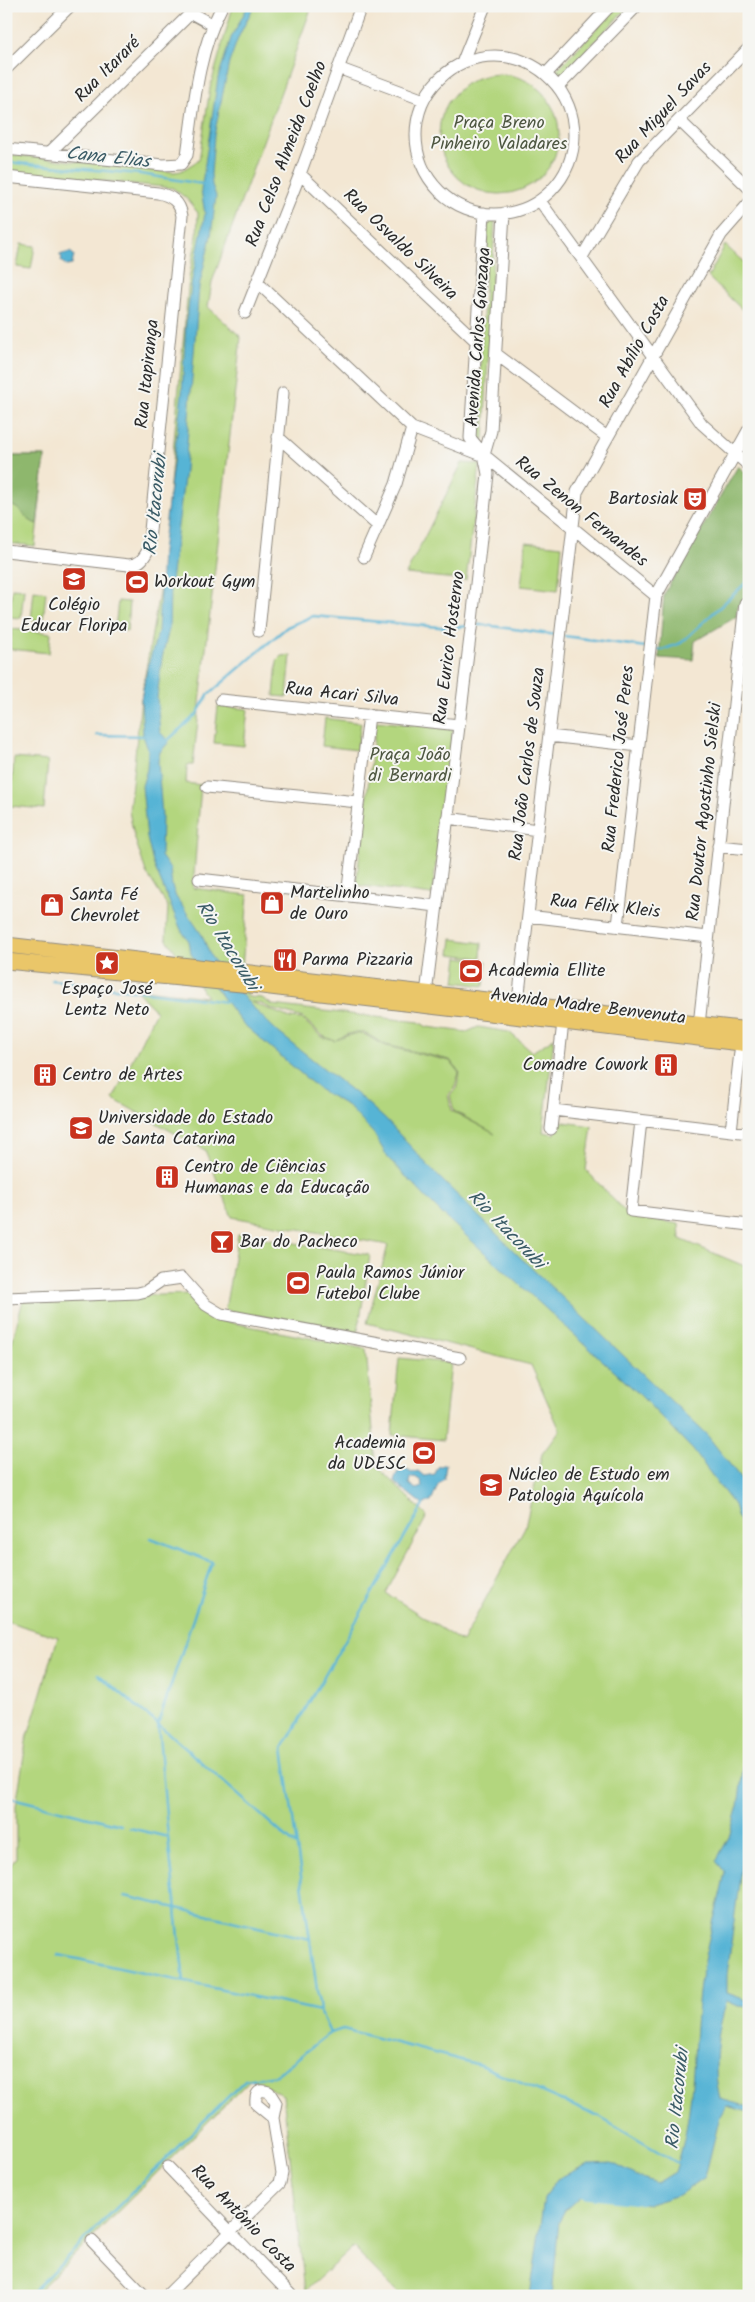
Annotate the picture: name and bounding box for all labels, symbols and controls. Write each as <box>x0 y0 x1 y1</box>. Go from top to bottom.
street label: Rua Itararé <box>68 29 149 110</box>
street label: Rua Miguel Savas <box>608 55 720 171</box>
street label: Rua Celso Almeida Coelho <box>238 57 336 251</box>
park label: Praça Breno Pinheiro Valadares <box>430 109 568 159</box>
water label: Cana Elias <box>65 139 153 178</box>
street label: Rua Osvaldo Silveira <box>336 182 464 308</box>
street label: Avenida Carlos Gonzaga <box>458 246 500 428</box>
street label: Rua Abílio Costa <box>592 290 678 414</box>
street label: Rua Itapiranga <box>128 318 168 430</box>
water label: Rio Itacorubi <box>136 449 177 557</box>
street label: Rua Zenon Fernandes <box>508 449 654 575</box>
place label: Bartosiak <box>608 485 679 514</box>
theatre icon: Bartosiak <box>682 486 708 512</box>
school or university icon: Colégio Educar Floripa <box>61 566 87 592</box>
place label: Workout Gym <box>154 568 255 597</box>
sports icon: Workout Gym <box>124 569 150 595</box>
street label: Rua Eurico Hosterno <box>426 570 474 726</box>
place label: Colégio Educar Floripa <box>20 591 128 641</box>
street label: Rua Frederico José Peres <box>595 664 643 854</box>
street label: Rua João Carlos de Souza <box>502 665 554 863</box>
street label: Rua Acari Silva <box>284 675 400 715</box>
street label: Rua Doutor Agostinho Sielski <box>679 701 731 923</box>
park label: Praça João di Bernardi <box>368 741 452 791</box>
place label: Martelinho de Ouro <box>290 879 370 929</box>
place label: Santa Fé Chevrolet <box>70 881 141 931</box>
street label: Rua Félix Kleis <box>548 887 662 927</box>
shop icon: Martelinho de Ouro <box>259 890 285 916</box>
shop icon: Santa Fé Chevrolet <box>39 892 65 918</box>
water label: Rio Itacorubi <box>188 895 269 1001</box>
place label: Parma Pizzaria <box>302 946 413 975</box>
restaurant icon: Parma Pizzaria <box>272 947 298 973</box>
place icon: Espaço José Lentz Neto <box>94 950 120 976</box>
place label: Academia Ellite <box>488 957 605 986</box>
sports icon: Academia Ellite <box>458 958 484 984</box>
place label: Espaço José Lentz Neto <box>62 975 154 1025</box>
street label: Avenida Madre Benvenuta <box>489 981 687 1033</box>
place label: Comadre Cowork <box>522 1051 649 1080</box>
building icon: Comadre Cowork <box>653 1052 679 1078</box>
place label: Centro de Artes <box>62 1061 183 1090</box>
building icon: Centro de Artes <box>32 1062 58 1088</box>
place label: Universidade do Estado de Santa Catarina <box>98 1104 273 1154</box>
school or university icon: Universidade do Estado de Santa Catarina <box>68 1115 94 1141</box>
place label: Centro de Ciências Humanas e da Educação <box>184 1153 370 1203</box>
building icon: Centro de Ciências Humanas e da Educação <box>154 1164 180 1190</box>
water label: Rio Itacorubi <box>460 1183 555 1280</box>
place label: Bar do Pacheco <box>240 1228 358 1257</box>
bar icon: Bar do Pacheco <box>209 1229 235 1255</box>
place label: Paula Ramos Júnior Futebol Clube <box>316 1259 465 1309</box>
sports icon: Paula Ramos Júnior Futebol Clube <box>285 1270 311 1296</box>
place label: Academia da UDESC <box>328 1429 406 1479</box>
sports icon: Academia da UDESC <box>411 1440 437 1466</box>
place label: Núcleo de Estudo em Patologia Aquícola <box>508 1461 670 1511</box>
school or university icon: Núcleo de Estudo em Patologia Aquícola <box>478 1472 504 1498</box>
water label: Rio Itacorubi <box>658 2043 699 2151</box>
street label: Rua Antônio Costa <box>183 2158 303 2280</box>

